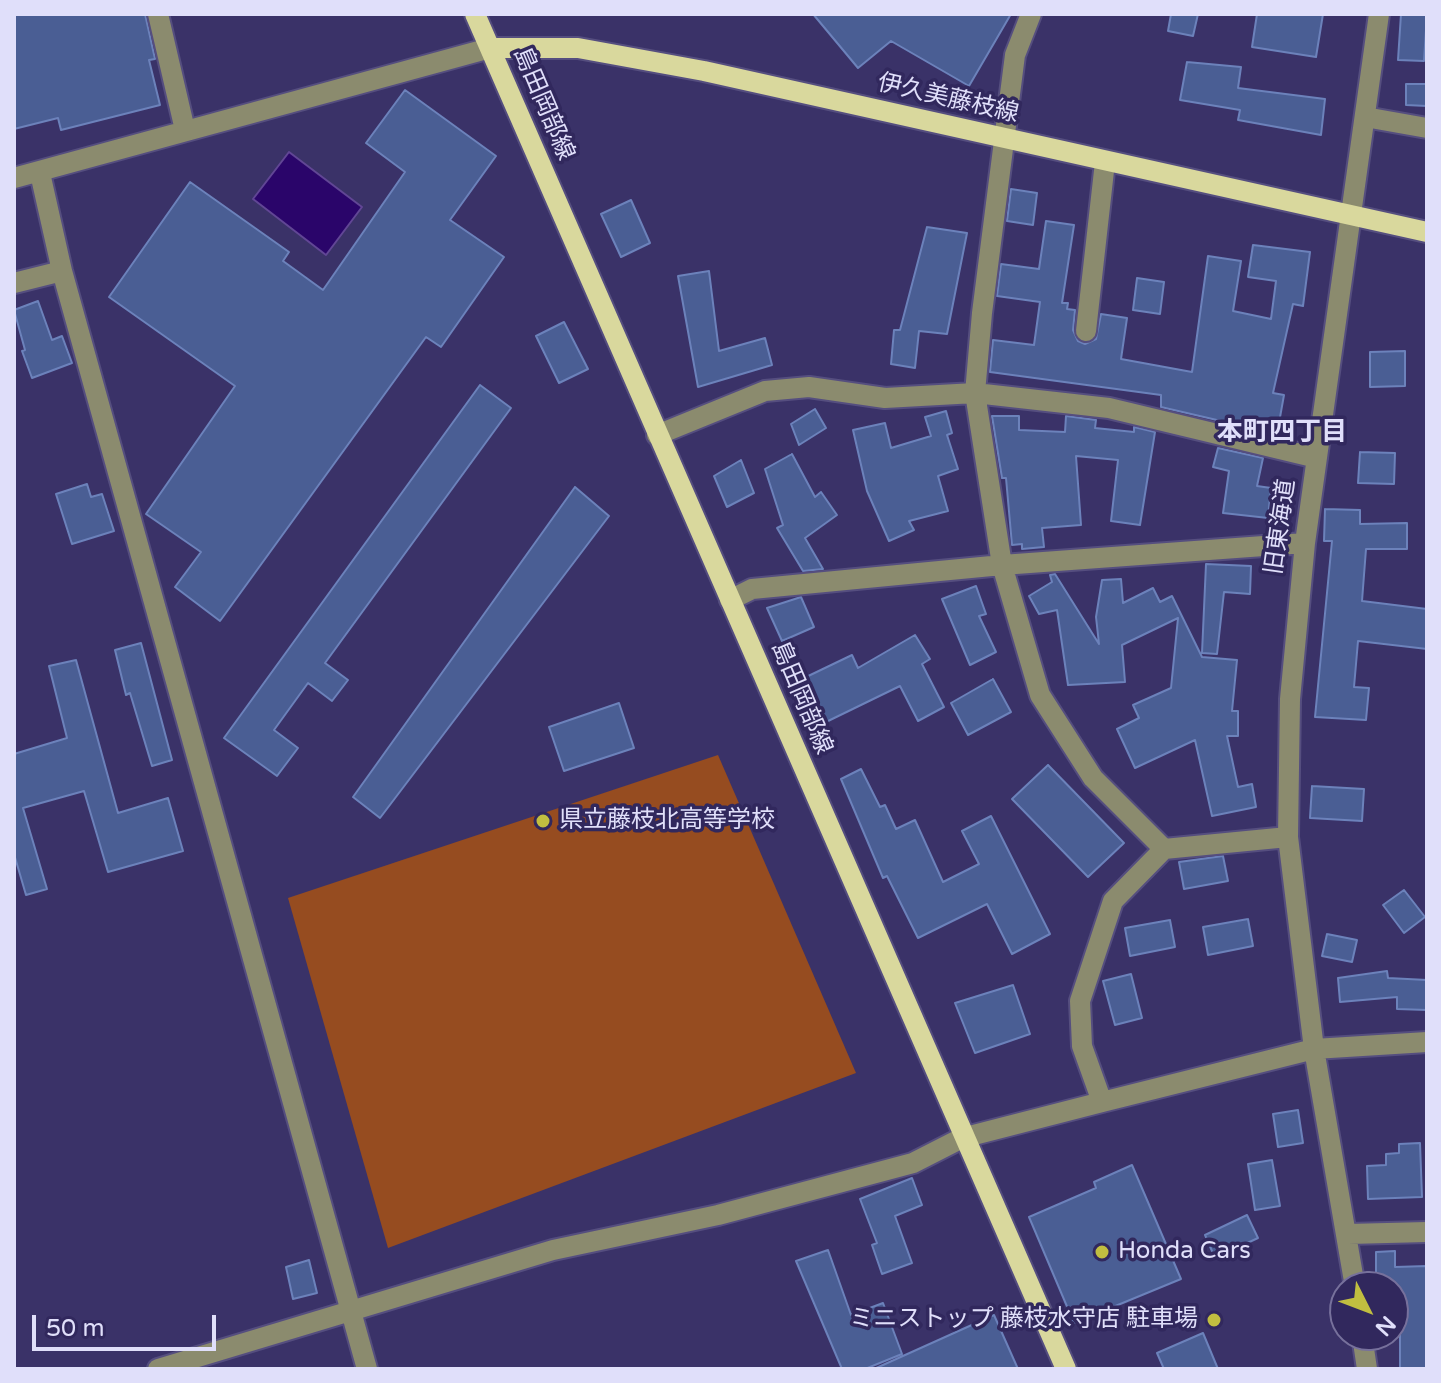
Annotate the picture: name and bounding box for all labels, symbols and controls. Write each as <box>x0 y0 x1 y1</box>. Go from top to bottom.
street label: 島田岡部線 <box>506 43 580 165</box>
street label: 伊久美藤枝線 <box>875 69 1021 129</box>
district label: 本町四丁目 <box>1217 417 1347 449</box>
street label: 旧東海道 <box>1260 477 1302 577</box>
street label: 島田岡部線 <box>764 637 838 759</box>
place label: 県立藤枝北高等学校 <box>559 807 775 835</box>
marker: 県立藤枝北高等学校 <box>534 812 552 830</box>
place label: Honda Cars <box>1118 1238 1251 1266</box>
marker: Honda Cars <box>1093 1243 1111 1261</box>
north arrow <box>1329 1271 1409 1351</box>
scale bar <box>36 1299 220 1349</box>
place label: ミニストップ 藤枝水守店 駐車場 <box>850 1306 1198 1334</box>
text: N <box>1370 1310 1401 1341</box>
marker: ミニストップ 藤枝水守店 駐車場 <box>1205 1311 1223 1329</box>
text: 50 m <box>46 1314 104 1343</box>

